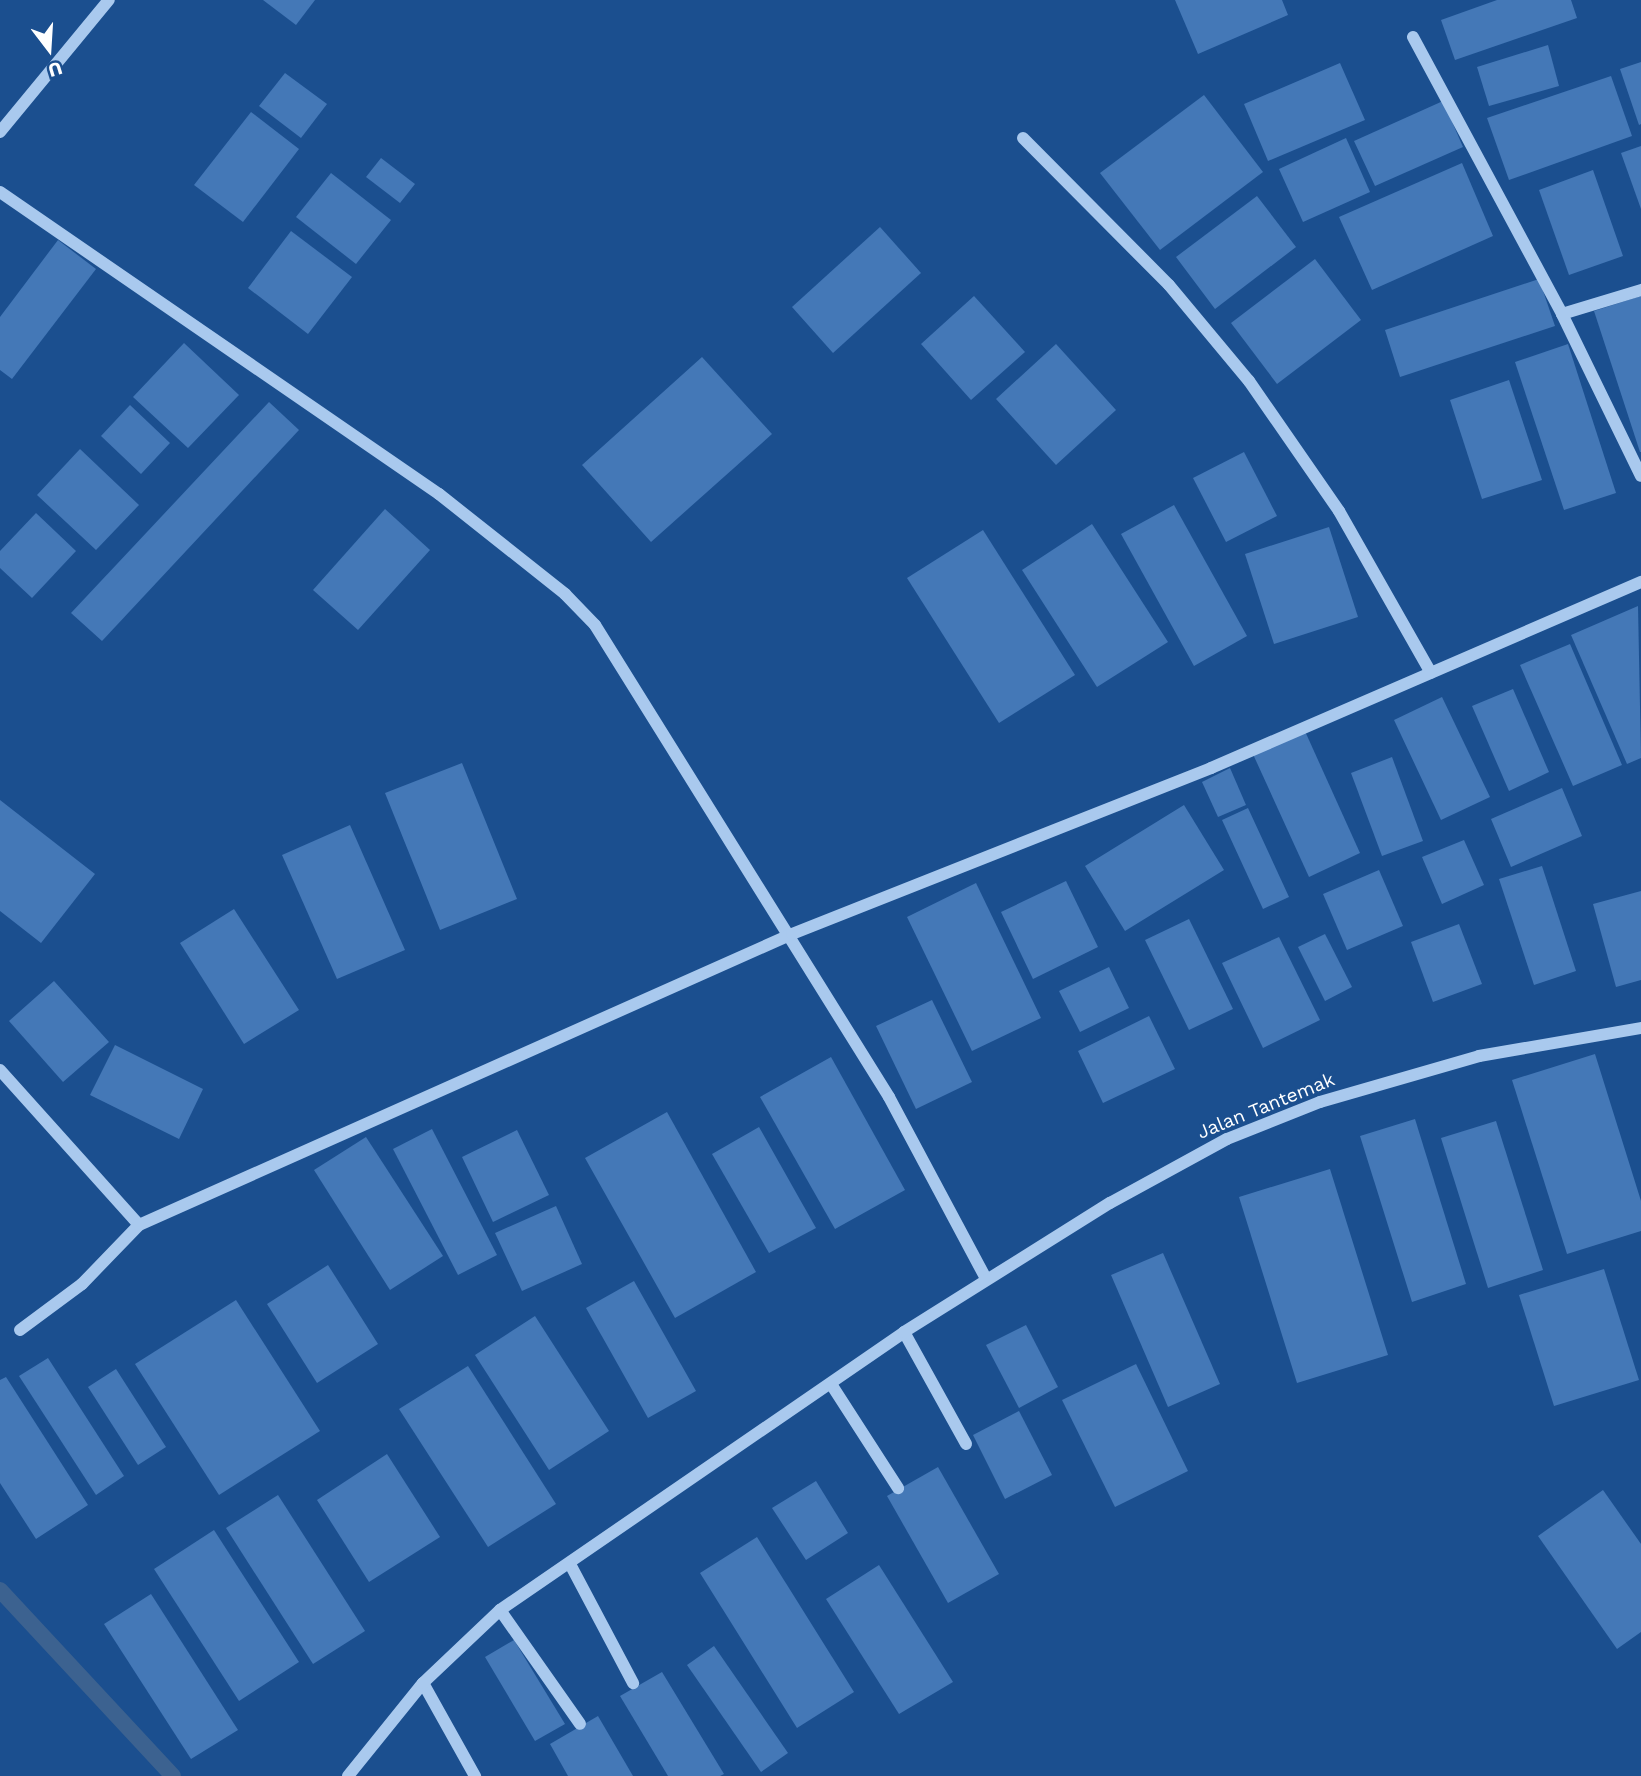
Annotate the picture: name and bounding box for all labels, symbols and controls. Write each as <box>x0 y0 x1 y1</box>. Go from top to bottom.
north arrow <box>14 14 84 84</box>
text: U <box>45 57 65 83</box>
street label: Jalan Tantemak <box>1194 1068 1338 1144</box>

